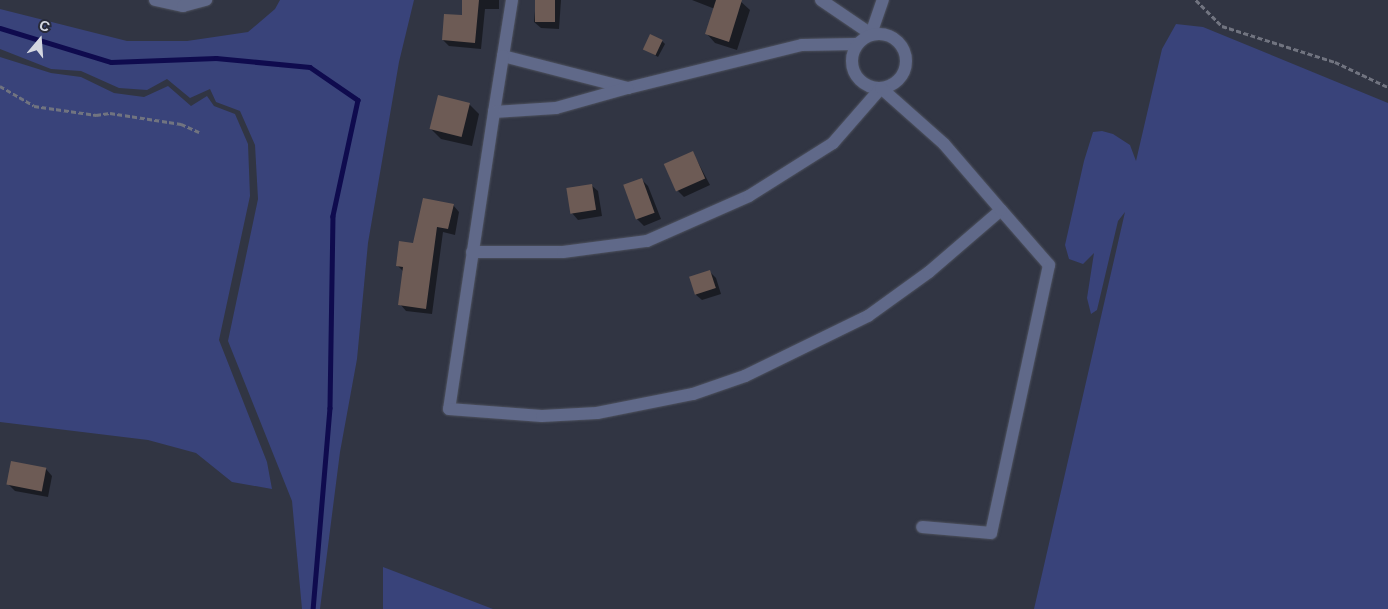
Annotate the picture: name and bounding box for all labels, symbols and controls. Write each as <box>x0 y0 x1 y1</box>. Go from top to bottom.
north arrow <box>15 15 65 65</box>
text: С <box>37 17 52 35</box>

